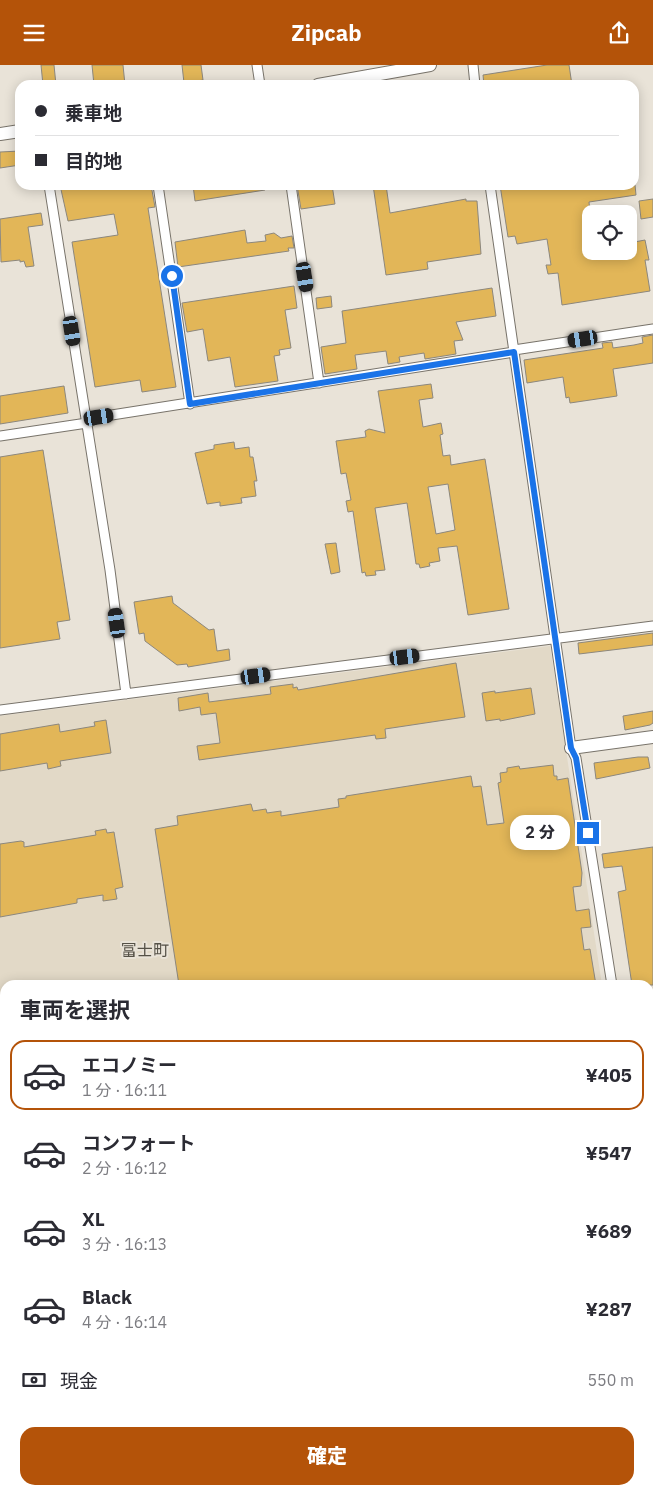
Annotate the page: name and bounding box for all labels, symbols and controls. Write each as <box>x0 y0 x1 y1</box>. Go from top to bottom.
text: Zipcab <box>291 18 362 47</box>
icon: menu <box>20 19 48 47</box>
icon: share <box>605 19 633 47</box>
text: 乗車地 <box>65 101 122 125</box>
text: 目的地 <box>65 149 122 173</box>
map controls <box>582 205 637 260</box>
button: locate <box>582 205 637 260</box>
car <box>295 261 314 293</box>
route start <box>161 265 183 287</box>
car <box>62 315 81 347</box>
car <box>567 329 598 349</box>
car <box>83 407 114 427</box>
car <box>107 607 126 639</box>
car <box>389 648 420 666</box>
car <box>240 666 271 686</box>
callout: 2 分 <box>510 815 570 851</box>
text: 2 分 <box>525 822 555 842</box>
route end <box>577 822 599 844</box>
district label: 富士町 <box>121 940 169 960</box>
text: 車両を選択 <box>20 995 130 1024</box>
icon: car <box>22 1053 67 1098</box>
text: エコノミー <box>82 1053 177 1077</box>
text: ¥405 <box>585 1063 632 1087</box>
text: 1 分 · 16:11 <box>82 1080 167 1100</box>
icon: car <box>22 1131 67 1176</box>
text: コンフォート <box>82 1131 195 1155</box>
text: ¥547 <box>585 1141 632 1165</box>
text: 2 分 · 16:12 <box>82 1158 167 1178</box>
text: XL <box>82 1207 105 1231</box>
icon: car <box>22 1209 67 1254</box>
text: ¥689 <box>585 1219 632 1243</box>
text: 3 分 · 16:13 <box>82 1234 167 1254</box>
text: Black <box>82 1285 132 1309</box>
icon: car <box>22 1287 67 1332</box>
text: ¥287 <box>585 1297 632 1321</box>
text: 4 分 · 16:14 <box>82 1312 167 1332</box>
icon: cash <box>20 1366 48 1394</box>
text: 現金 <box>60 1369 98 1393</box>
text: 550 m <box>587 1370 634 1390</box>
button: 確定 <box>20 1427 634 1485</box>

